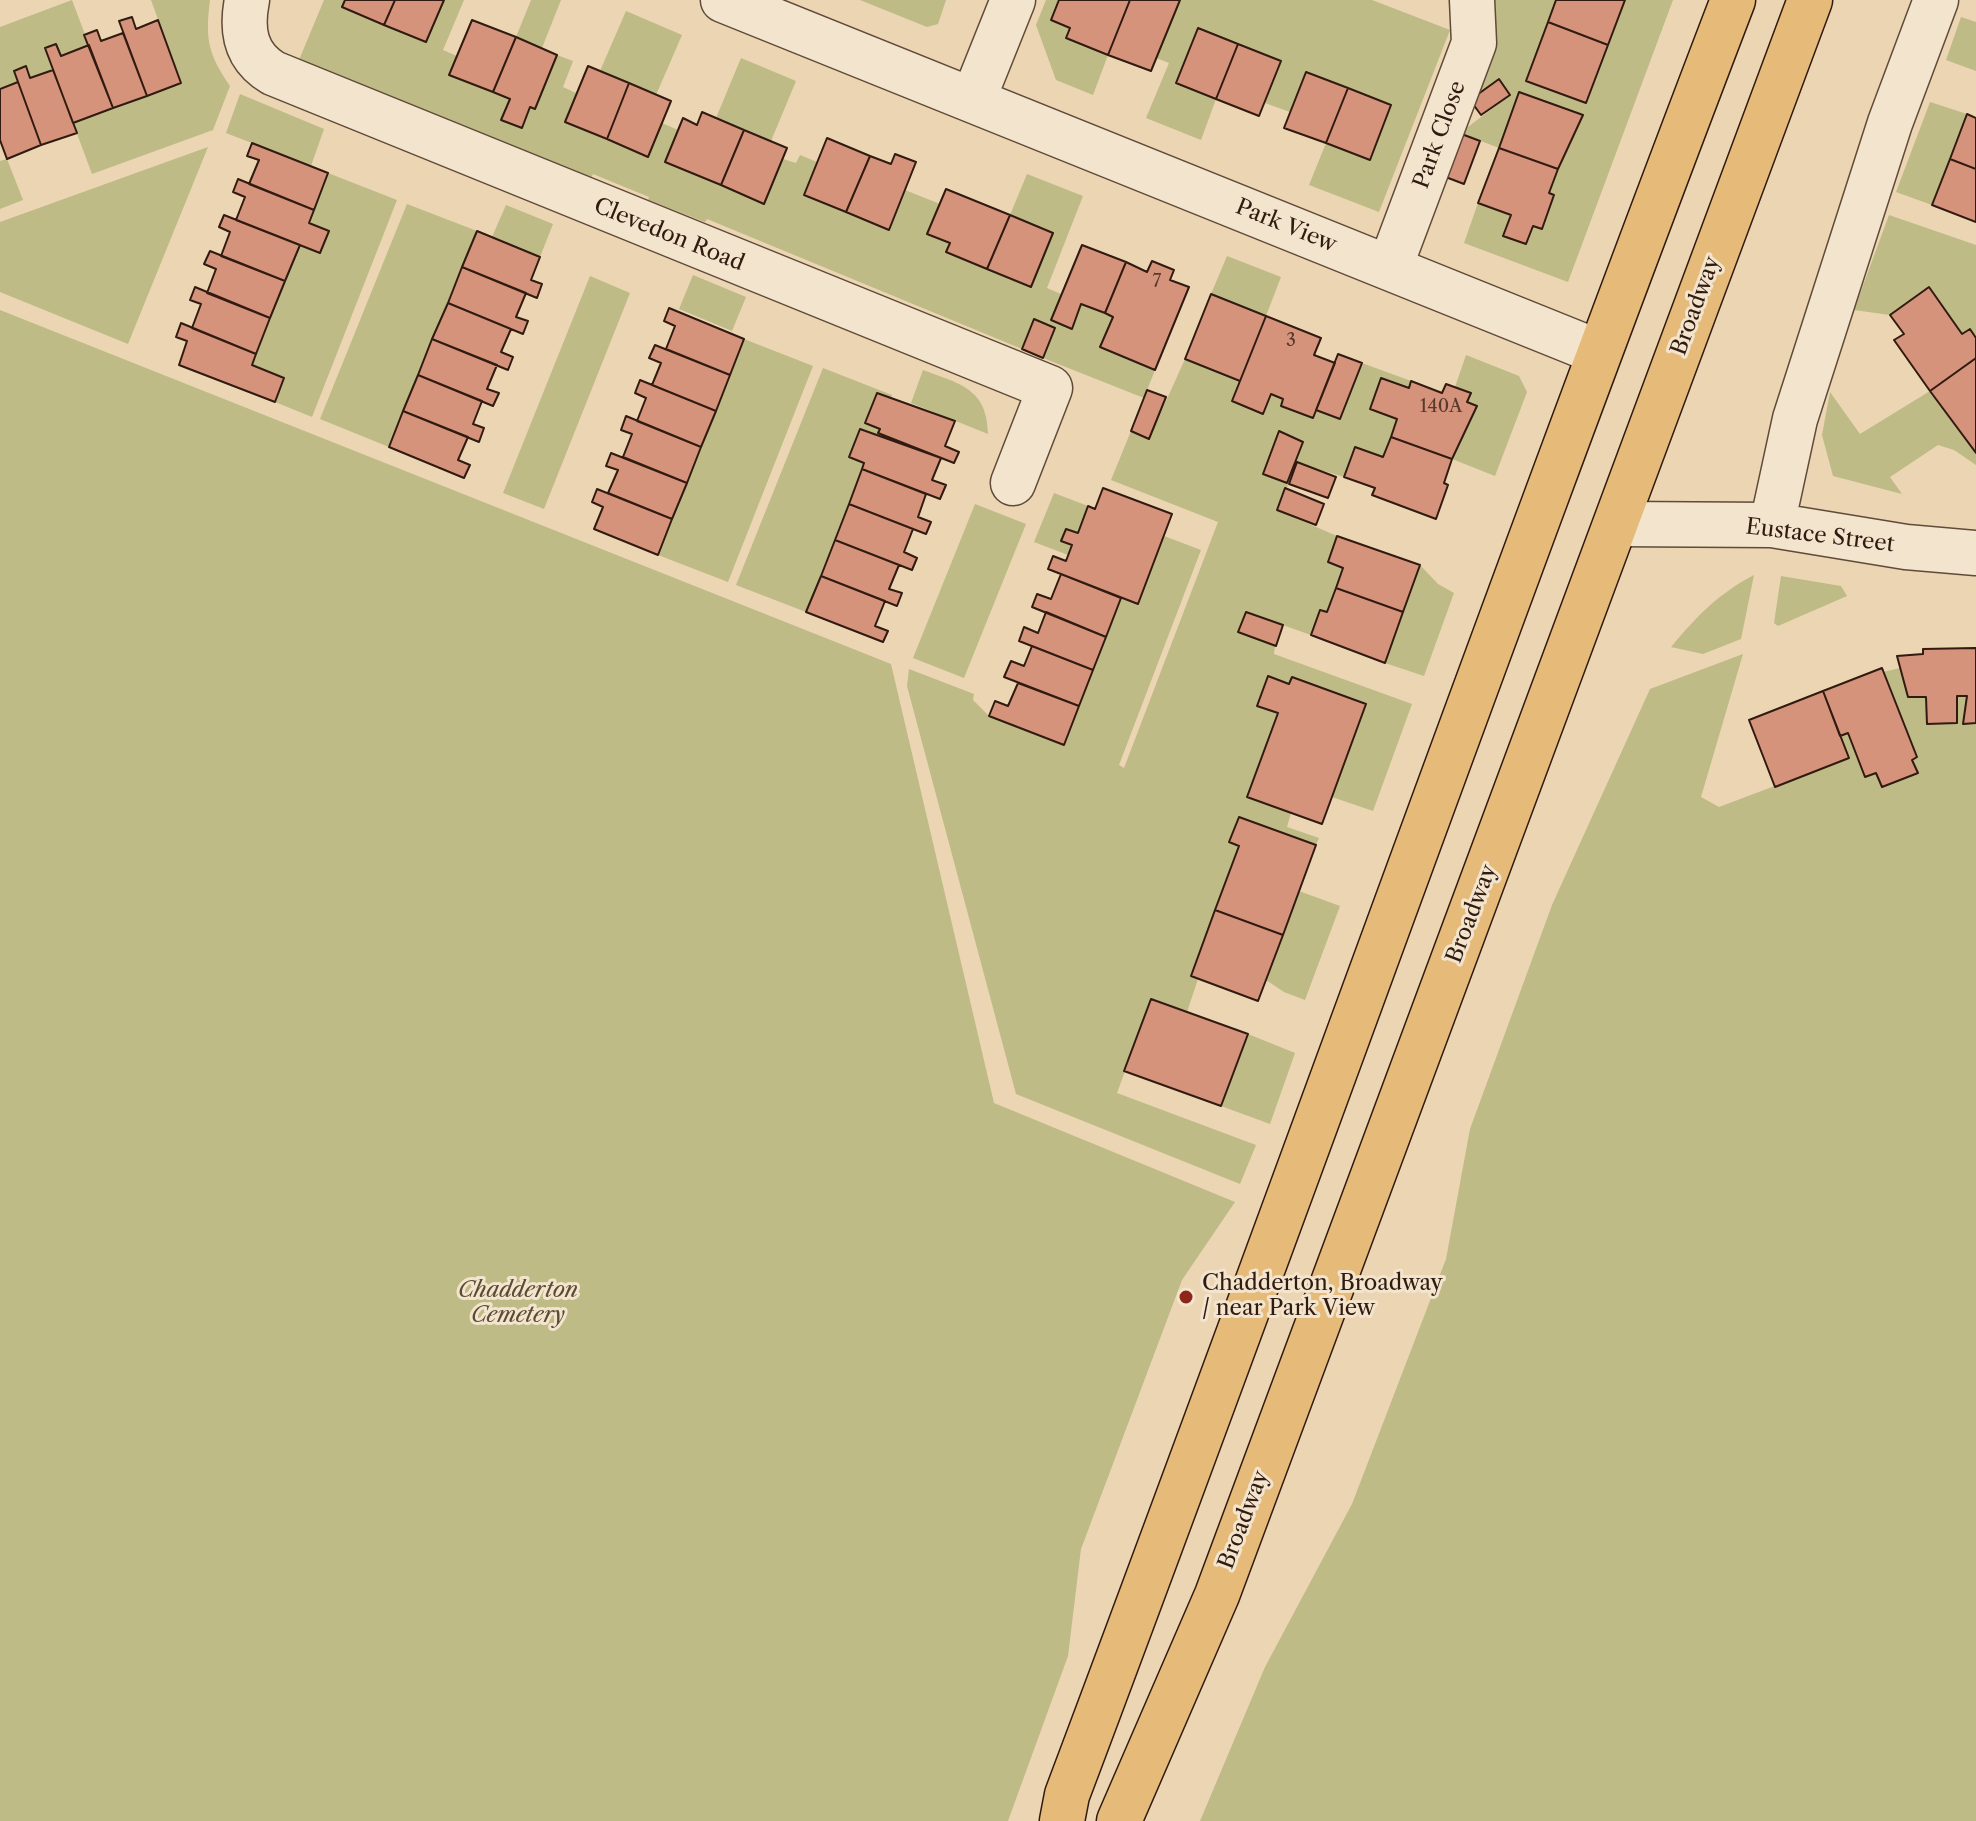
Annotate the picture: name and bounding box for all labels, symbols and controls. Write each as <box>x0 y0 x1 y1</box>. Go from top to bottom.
street label: Park Close <box>1408 78 1472 192</box>
street label: Clevedon Road <box>590 193 748 277</box>
street label: Park View <box>1232 194 1340 258</box>
street label: Broadway <box>1666 253 1726 359</box>
house number: 7 <box>1153 271 1161 293</box>
house number: 3 <box>1286 330 1296 352</box>
house number: 140A <box>1420 396 1462 418</box>
street label: Eustace Street <box>1744 514 1896 558</box>
street label: Broadway <box>1441 861 1503 967</box>
place label: Chadderton, Broadway / near Park View <box>1202 1271 1443 1322</box>
park label: Chadderton Cemetery <box>458 1278 578 1330</box>
marker: Chadderton, Broadway / near Park View <box>1177 1288 1195 1306</box>
street label: Broadway <box>1213 1467 1275 1573</box>

